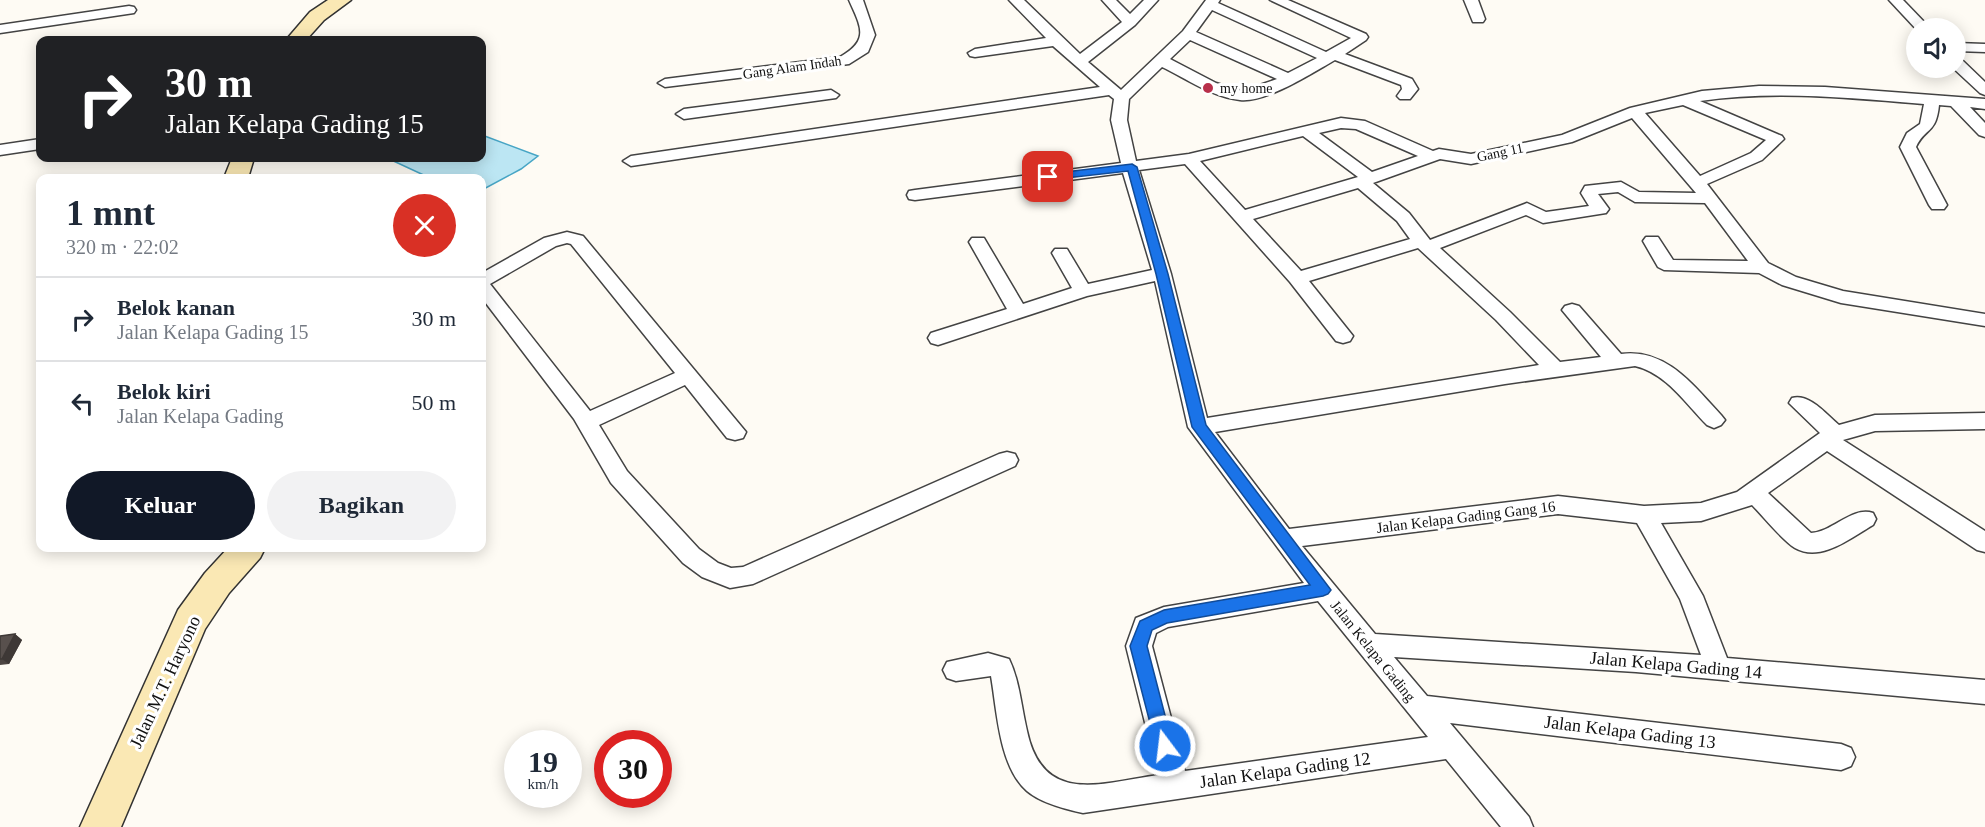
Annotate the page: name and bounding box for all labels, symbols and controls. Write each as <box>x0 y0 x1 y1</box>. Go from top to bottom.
map controls <box>1906 18 1966 78</box>
button: sound <box>1906 18 1966 78</box>
street label: Gang Alam Indah <box>742 53 842 82</box>
icon: right <box>66 60 144 138</box>
text: 30 m <box>165 60 253 106</box>
marker: my home <box>1201 81 1215 95</box>
place label: my home <box>1220 81 1273 96</box>
text: Jalan Kelapa Gading 15 <box>165 109 424 139</box>
street label: Gang 11 <box>1475 140 1525 165</box>
pin <box>1022 151 1073 202</box>
icon: arrive <box>1031 160 1064 193</box>
text: 1 mnt <box>66 193 155 233</box>
button: close <box>393 194 456 257</box>
text: 320 m · 22:02 <box>66 236 179 258</box>
text: Belok kanan <box>117 295 235 320</box>
icon: right <box>66 303 99 336</box>
text: 30 m <box>411 306 456 331</box>
text: Jalan Kelapa Gading 15 <box>117 321 309 343</box>
text: Belok kiri <box>117 379 211 404</box>
icon: left <box>66 387 99 420</box>
text: 50 m <box>411 390 456 415</box>
text: Jalan Kelapa Gading <box>117 405 284 427</box>
button: Keluar <box>66 471 255 540</box>
button: Bagikan <box>267 471 456 540</box>
street label: Jalan Kelapa Gading Gang 16 <box>1376 498 1557 536</box>
street label: Jalan Kelapa Gading <box>1327 597 1419 705</box>
street label: Jalan M.T. Haryono <box>126 613 204 751</box>
street label: Jalan Kelapa Gading 14 <box>1589 648 1763 682</box>
street label: Jalan Kelapa Gading 13 <box>1543 712 1717 752</box>
position arrow <box>1133 714 1197 778</box>
speed limit sign: 30 <box>594 730 672 808</box>
text: 19 <box>528 745 558 778</box>
street label: Jalan Kelapa Gading 12 <box>1198 748 1372 792</box>
text: km/h <box>528 776 558 792</box>

